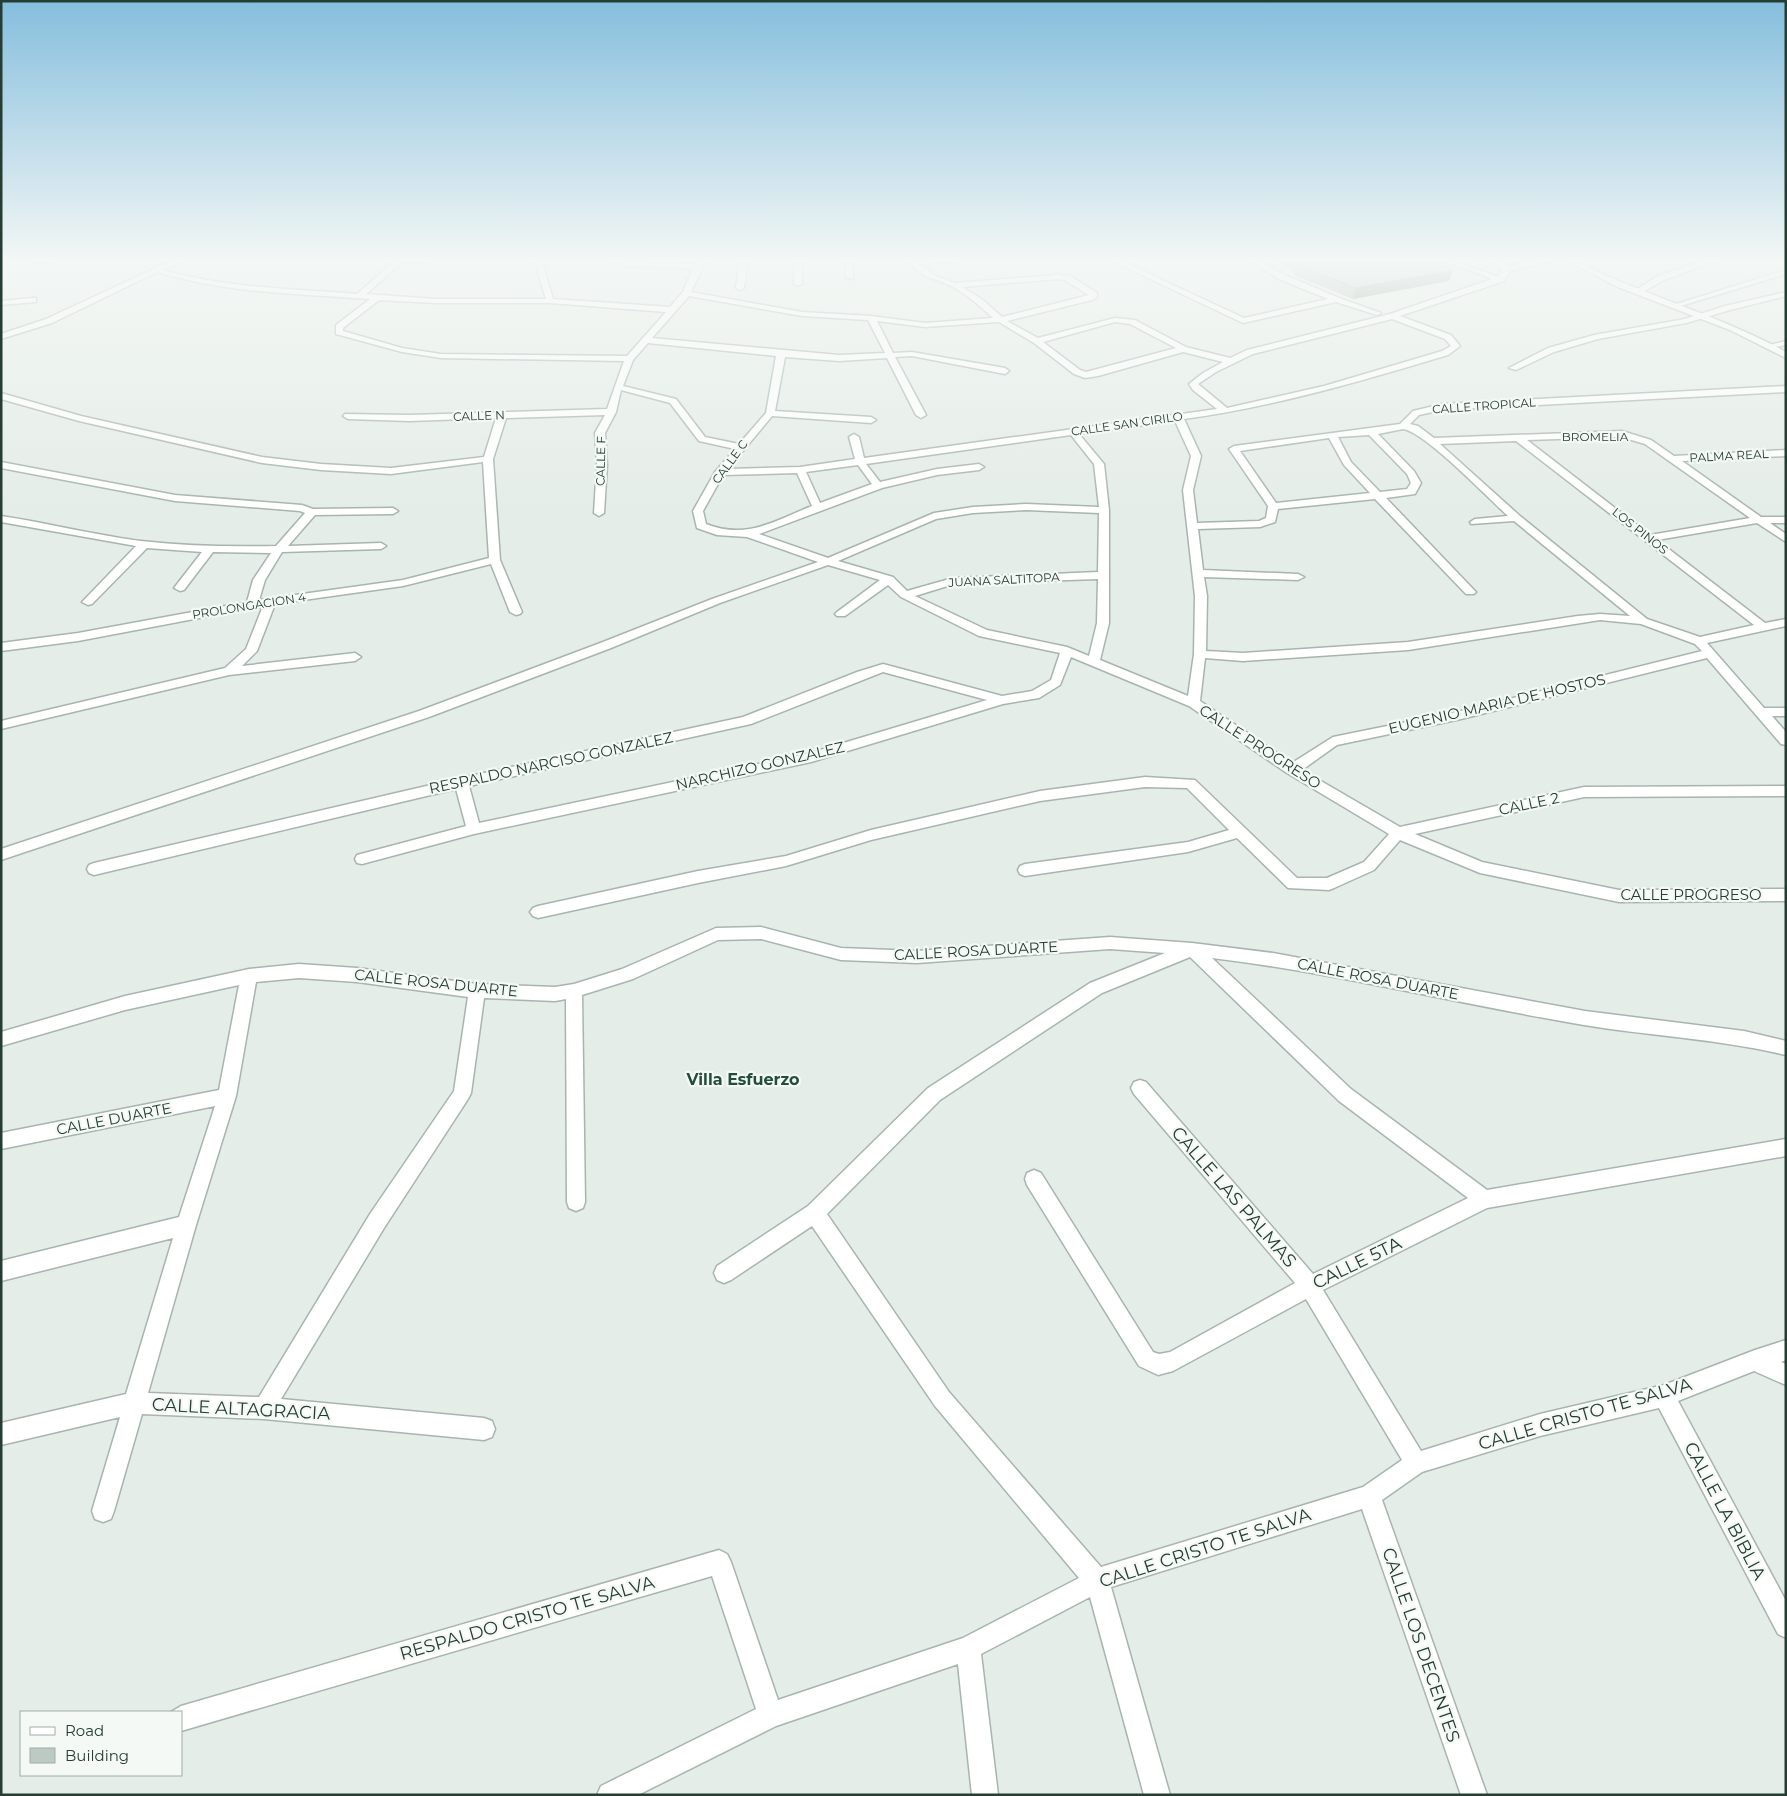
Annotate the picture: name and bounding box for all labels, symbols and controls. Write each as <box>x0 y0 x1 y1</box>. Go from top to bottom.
street label: CALLE TROPICAL <box>1432 394 1536 417</box>
street label: CALLE N <box>453 407 505 424</box>
street label: CALLE SAN CIRILO <box>1070 408 1184 439</box>
street label: BROMELIA <box>1562 429 1629 444</box>
street label: CALLE F <box>593 436 608 486</box>
street label: CALLE C <box>709 436 751 487</box>
street label: PALMA REAL <box>1689 446 1769 465</box>
street label: LOS PINOS <box>1609 504 1671 557</box>
street label: JUANA SALTITOPA <box>947 569 1060 590</box>
street label: PROLONGACION 4 <box>191 589 307 622</box>
street label: EUGENIO MARIA DE HOSTOS <box>1386 669 1607 738</box>
street label: CALLE PROGRESO <box>1196 700 1325 793</box>
street label: RESPALDO NARCISO GONZALEZ <box>427 727 675 798</box>
street label: NARCHIZO GONZALEZ <box>674 737 846 794</box>
street label: CALLE 2 <box>1497 788 1561 819</box>
street label: CALLE PROGRESO <box>1620 885 1762 904</box>
street label: CALLE ROSA DUARTE <box>893 937 1058 964</box>
street label: CALLE ROSA DUARTE <box>1296 954 1461 1004</box>
street label: CALLE ROSA DUARTE <box>353 964 519 1001</box>
district label: Villa Esfuerzo <box>685 1070 800 1089</box>
street label: CALLE DUARTE <box>55 1098 173 1139</box>
street label: CALLE LAS PALMAS <box>1167 1122 1301 1272</box>
street label: CALLE 5TA <box>1309 1232 1405 1294</box>
street label: CALLE CRISTO TE SALVA <box>1476 1373 1694 1455</box>
street label: CALLE ALTAGRACIA <box>151 1393 331 1425</box>
street label: CALLE LA BIBLIA <box>1679 1438 1771 1584</box>
street label: CALLE CRISTO TE SALVA <box>1097 1503 1314 1593</box>
street label: CALLE LOS DECENTES <box>1377 1545 1465 1745</box>
street label: RESPALDO CRISTO TE SALVA <box>397 1571 657 1665</box>
legend <box>20 1711 182 1776</box>
text: Road <box>65 1721 104 1740</box>
text: Building <box>65 1746 129 1765</box>

